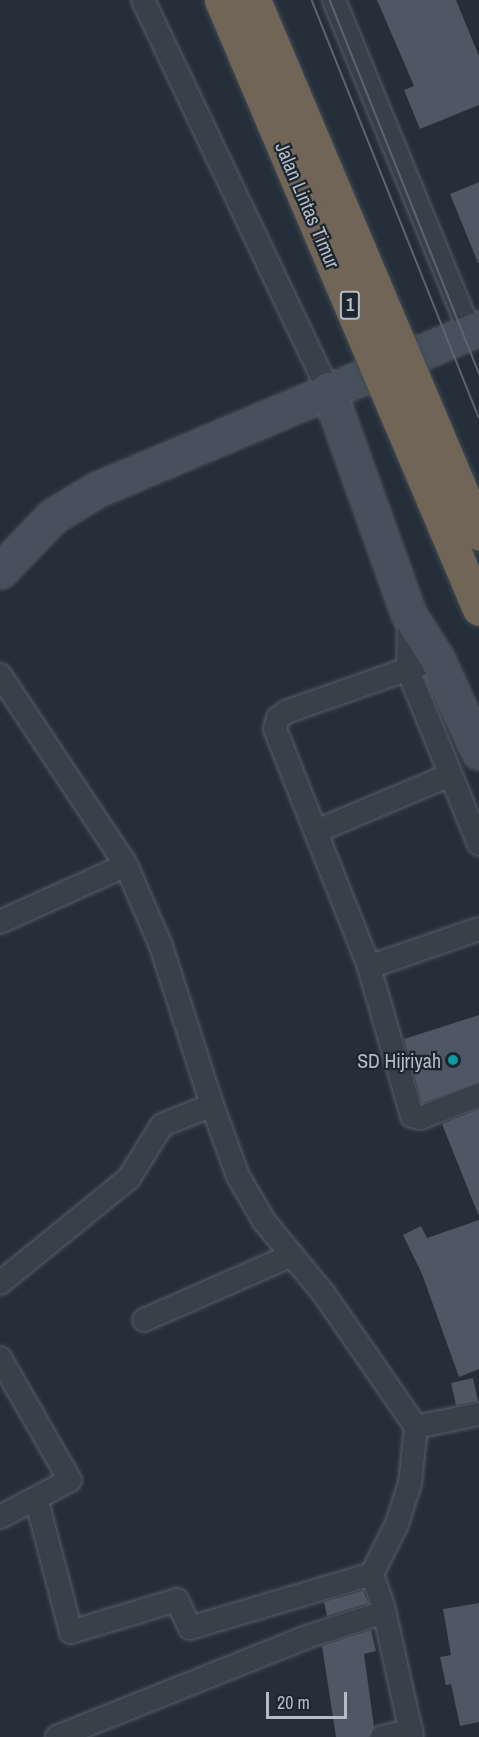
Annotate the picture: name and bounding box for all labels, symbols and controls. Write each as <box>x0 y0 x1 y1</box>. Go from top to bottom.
street label: Jalan Lintas Timur <box>270 138 346 272</box>
road number: 1 <box>340 290 360 320</box>
place label: SD Hijriyah <box>357 1048 441 1072</box>
marker: SD Hijriyah <box>446 1053 460 1067</box>
scale bar <box>269 1680 350 1718</box>
text: 20 m <box>277 1690 310 1715</box>

